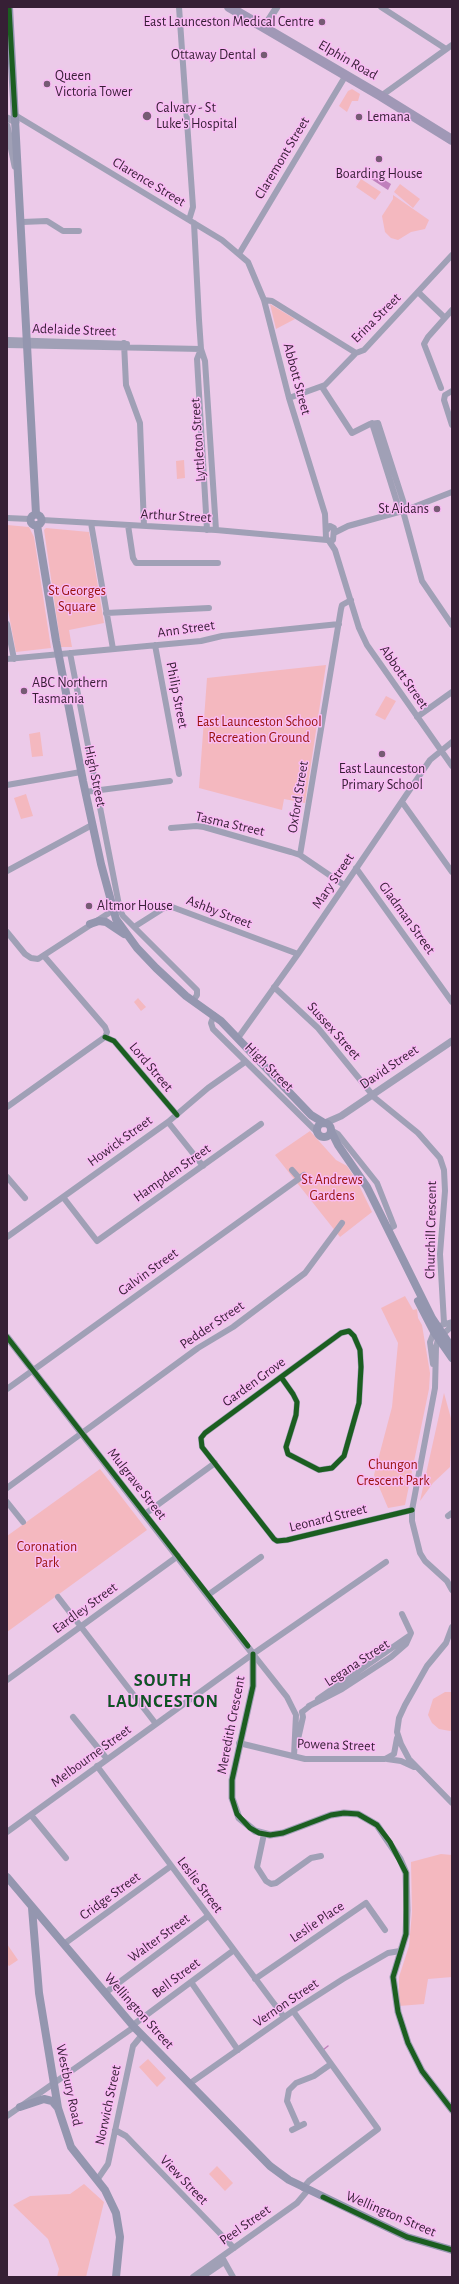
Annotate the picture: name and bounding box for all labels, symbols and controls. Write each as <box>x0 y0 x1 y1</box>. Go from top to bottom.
place label: East Launceston Medical Centre <box>144 14 314 30</box>
marker: East Launceston Medical Centre <box>317 17 327 27</box>
street label: Elphin Road <box>315 36 381 84</box>
place label: Ottaway Dental <box>171 47 256 63</box>
marker: Ottaway Dental <box>259 50 269 60</box>
place label: Queen Victoria Tower <box>55 68 132 100</box>
marker: Queen Victoria Tower <box>42 79 52 89</box>
place label: Calvary - St Luke's Hospital <box>156 100 237 132</box>
place label: Lemana <box>367 109 410 125</box>
marker: Calvary - St Luke's Hospital <box>141 110 153 122</box>
marker: Lemana <box>354 112 364 122</box>
street label: Claremont Street <box>251 114 313 202</box>
street label: Clarence Street <box>109 154 189 210</box>
marker: Boarding House <box>374 154 384 164</box>
place label: Boarding House <box>335 166 423 182</box>
street label: Erina Street <box>348 290 404 346</box>
street label: Adelaide Street <box>32 320 116 340</box>
street label: Abbott Street <box>279 341 315 417</box>
street label: Lyttleton Street <box>187 398 209 482</box>
place label: St Aidans <box>378 501 429 517</box>
marker: St Aidans <box>432 504 442 514</box>
street label: Arthur Street <box>140 506 212 526</box>
park label: St Georges Square <box>48 583 106 616</box>
street label: Ann Street <box>156 617 216 641</box>
street label: Abbott Street <box>376 642 432 712</box>
street label: Philip Street <box>162 660 192 730</box>
place label: ABC Northern Tasmania <box>32 675 108 708</box>
marker: ABC Northern Tasmania <box>19 686 29 696</box>
park label: East Launceston School Recreation Ground <box>196 714 322 746</box>
street label: High Street <box>80 744 110 808</box>
marker: East Launceston Primary School <box>377 749 387 759</box>
street label: Oxford Street <box>284 760 312 834</box>
place label: East Launceston Primary School <box>339 761 425 794</box>
street label: Tasma Street <box>194 808 266 840</box>
street label: Mary Street <box>308 850 358 912</box>
street label: Gladman Street <box>375 879 439 957</box>
street label: Ashby Street <box>184 892 254 932</box>
place label: Altmor House <box>97 898 173 914</box>
marker: Altmor House <box>84 901 94 911</box>
street label: Sussex Street <box>304 999 364 1063</box>
street label: Lord Street <box>125 1039 177 1095</box>
street label: High Street <box>241 1039 297 1095</box>
street label: David Street <box>356 1041 422 1093</box>
street label: Howick Street <box>84 1112 156 1170</box>
street label: Hampden Street <box>130 1140 214 1206</box>
park label: St Andrews Gardens <box>301 1172 363 1204</box>
street label: Churchill Crescent <box>422 1181 440 1279</box>
street label: Galvin Street <box>115 1245 181 1299</box>
street label: Pedder Street <box>177 1297 247 1353</box>
street label: Garden Grove <box>219 1354 289 1410</box>
street label: Mulgrave Street <box>104 1445 170 1523</box>
park label: Chungon Crescent Park <box>356 1457 430 1490</box>
street label: Leonard Street <box>287 1500 369 1536</box>
park label: Coronation Park <box>17 1539 77 1572</box>
street label: Eardley Street <box>49 1579 121 1637</box>
street label: Legana Street <box>321 1636 393 1690</box>
district label: SOUTH LAUNCESTON <box>107 1670 219 1712</box>
street label: Meredith Crescent <box>213 1675 249 1775</box>
street label: Melbourne Street <box>48 1721 134 1791</box>
street label: Powena Street <box>297 1735 375 1755</box>
street label: Leslie Street <box>173 1854 227 1916</box>
street label: Cridge Street <box>76 1868 144 1924</box>
street label: Leslie Place <box>287 1898 347 1946</box>
street label: Walter Street <box>125 1910 193 1966</box>
street label: Bell Street <box>149 1954 203 2002</box>
street label: Wellington Street <box>101 1970 177 2052</box>
street label: Vernon Street <box>250 1975 322 2031</box>
street label: Westbury Road <box>52 2043 86 2127</box>
street label: Norwich Street <box>91 2063 125 2147</box>
street label: View Street <box>156 2152 212 2208</box>
street label: Wellington Street <box>343 2187 439 2241</box>
street label: Peel Street <box>216 2201 274 2249</box>

